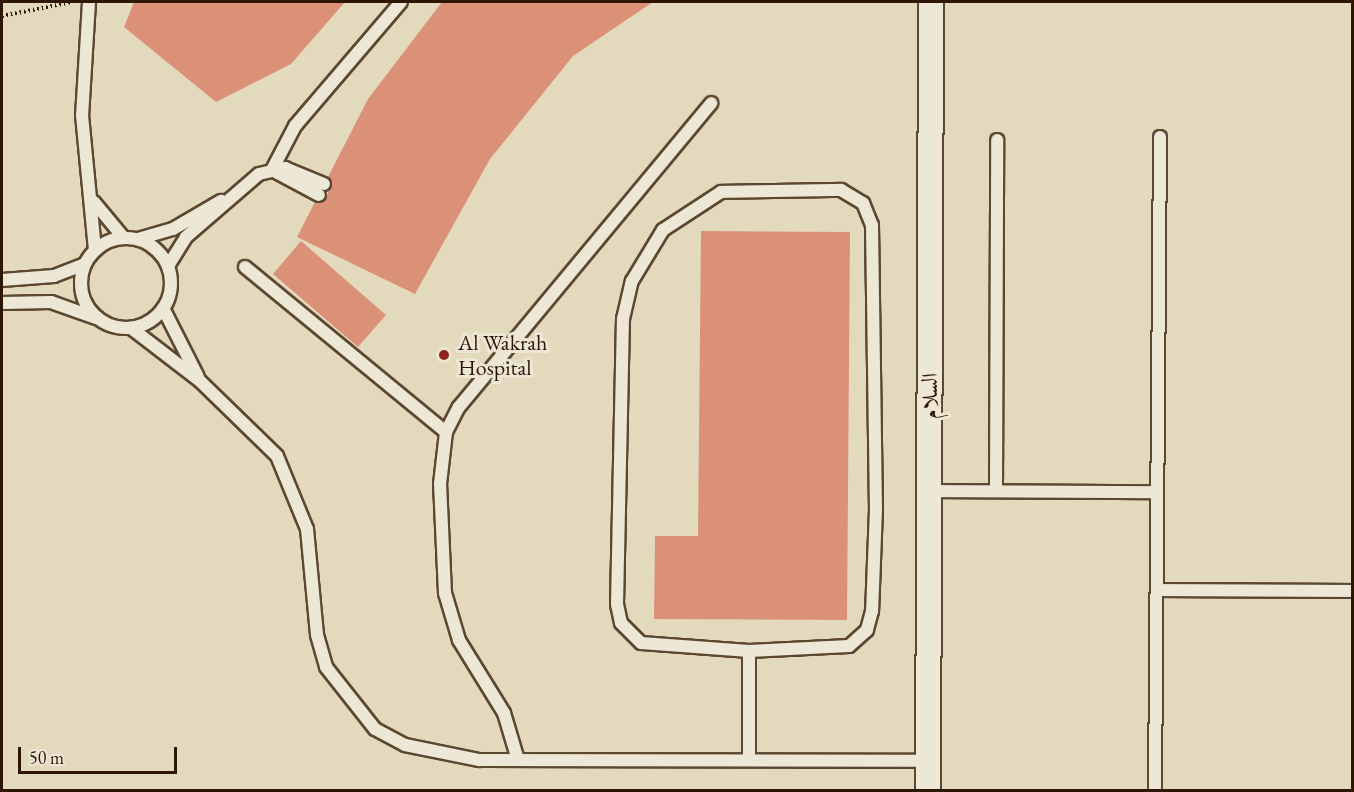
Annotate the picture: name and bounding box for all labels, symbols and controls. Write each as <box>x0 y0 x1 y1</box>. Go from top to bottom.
place label: Al Wakrah Hospital <box>458 329 547 380</box>
marker: Al Wakrah Hospital <box>435 346 453 364</box>
street label: السلام <box>917 373 943 419</box>
scale bar <box>21 735 180 773</box>
text: 50 m <box>29 746 64 769</box>

